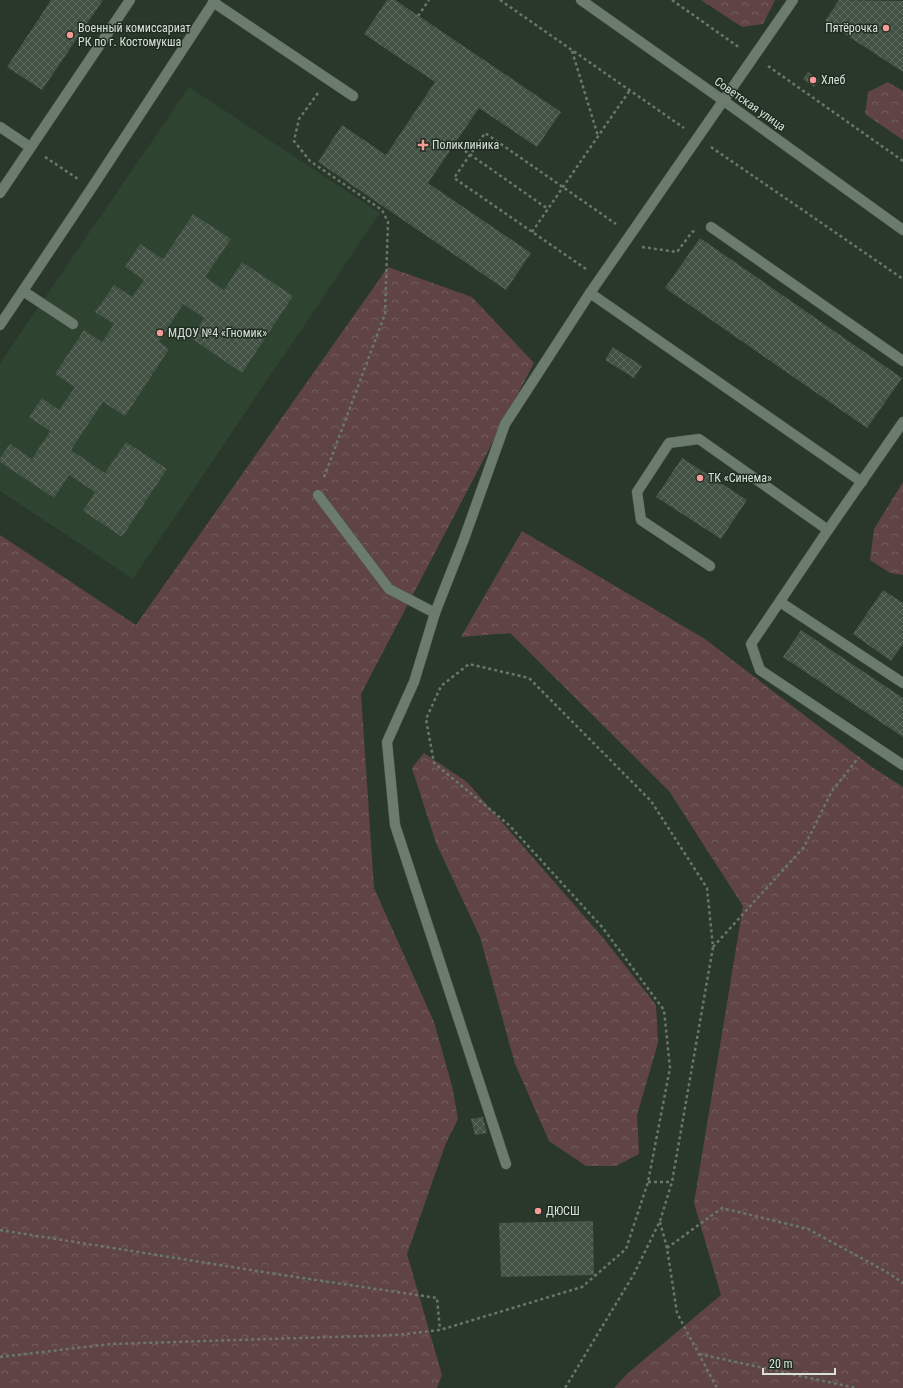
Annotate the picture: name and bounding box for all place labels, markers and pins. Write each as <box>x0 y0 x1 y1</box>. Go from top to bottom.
place label: Военный комиссариат РК по г. Костомукша <box>78 21 191 49</box>
place label: Пятёрочка <box>825 21 878 35</box>
marker: Пятёрочка <box>881 23 891 33</box>
marker: Военный комиссариат РК по г. Костомукша <box>65 30 75 40</box>
place label: Хлеб <box>821 73 845 87</box>
marker: Хлеб <box>808 75 818 85</box>
place label: Поликлиника <box>432 138 500 152</box>
marker: Поликлиника <box>417 139 429 151</box>
place label: МДОУ №4 «Гномик» <box>168 326 267 340</box>
marker: МДОУ №4 «Гномик» <box>155 328 165 338</box>
place label: ТК «Синема» <box>708 471 772 485</box>
marker: ТК «Синема» <box>695 473 705 483</box>
place label: ДЮСШ <box>546 1204 580 1218</box>
marker: ДЮСШ <box>533 1206 543 1216</box>

